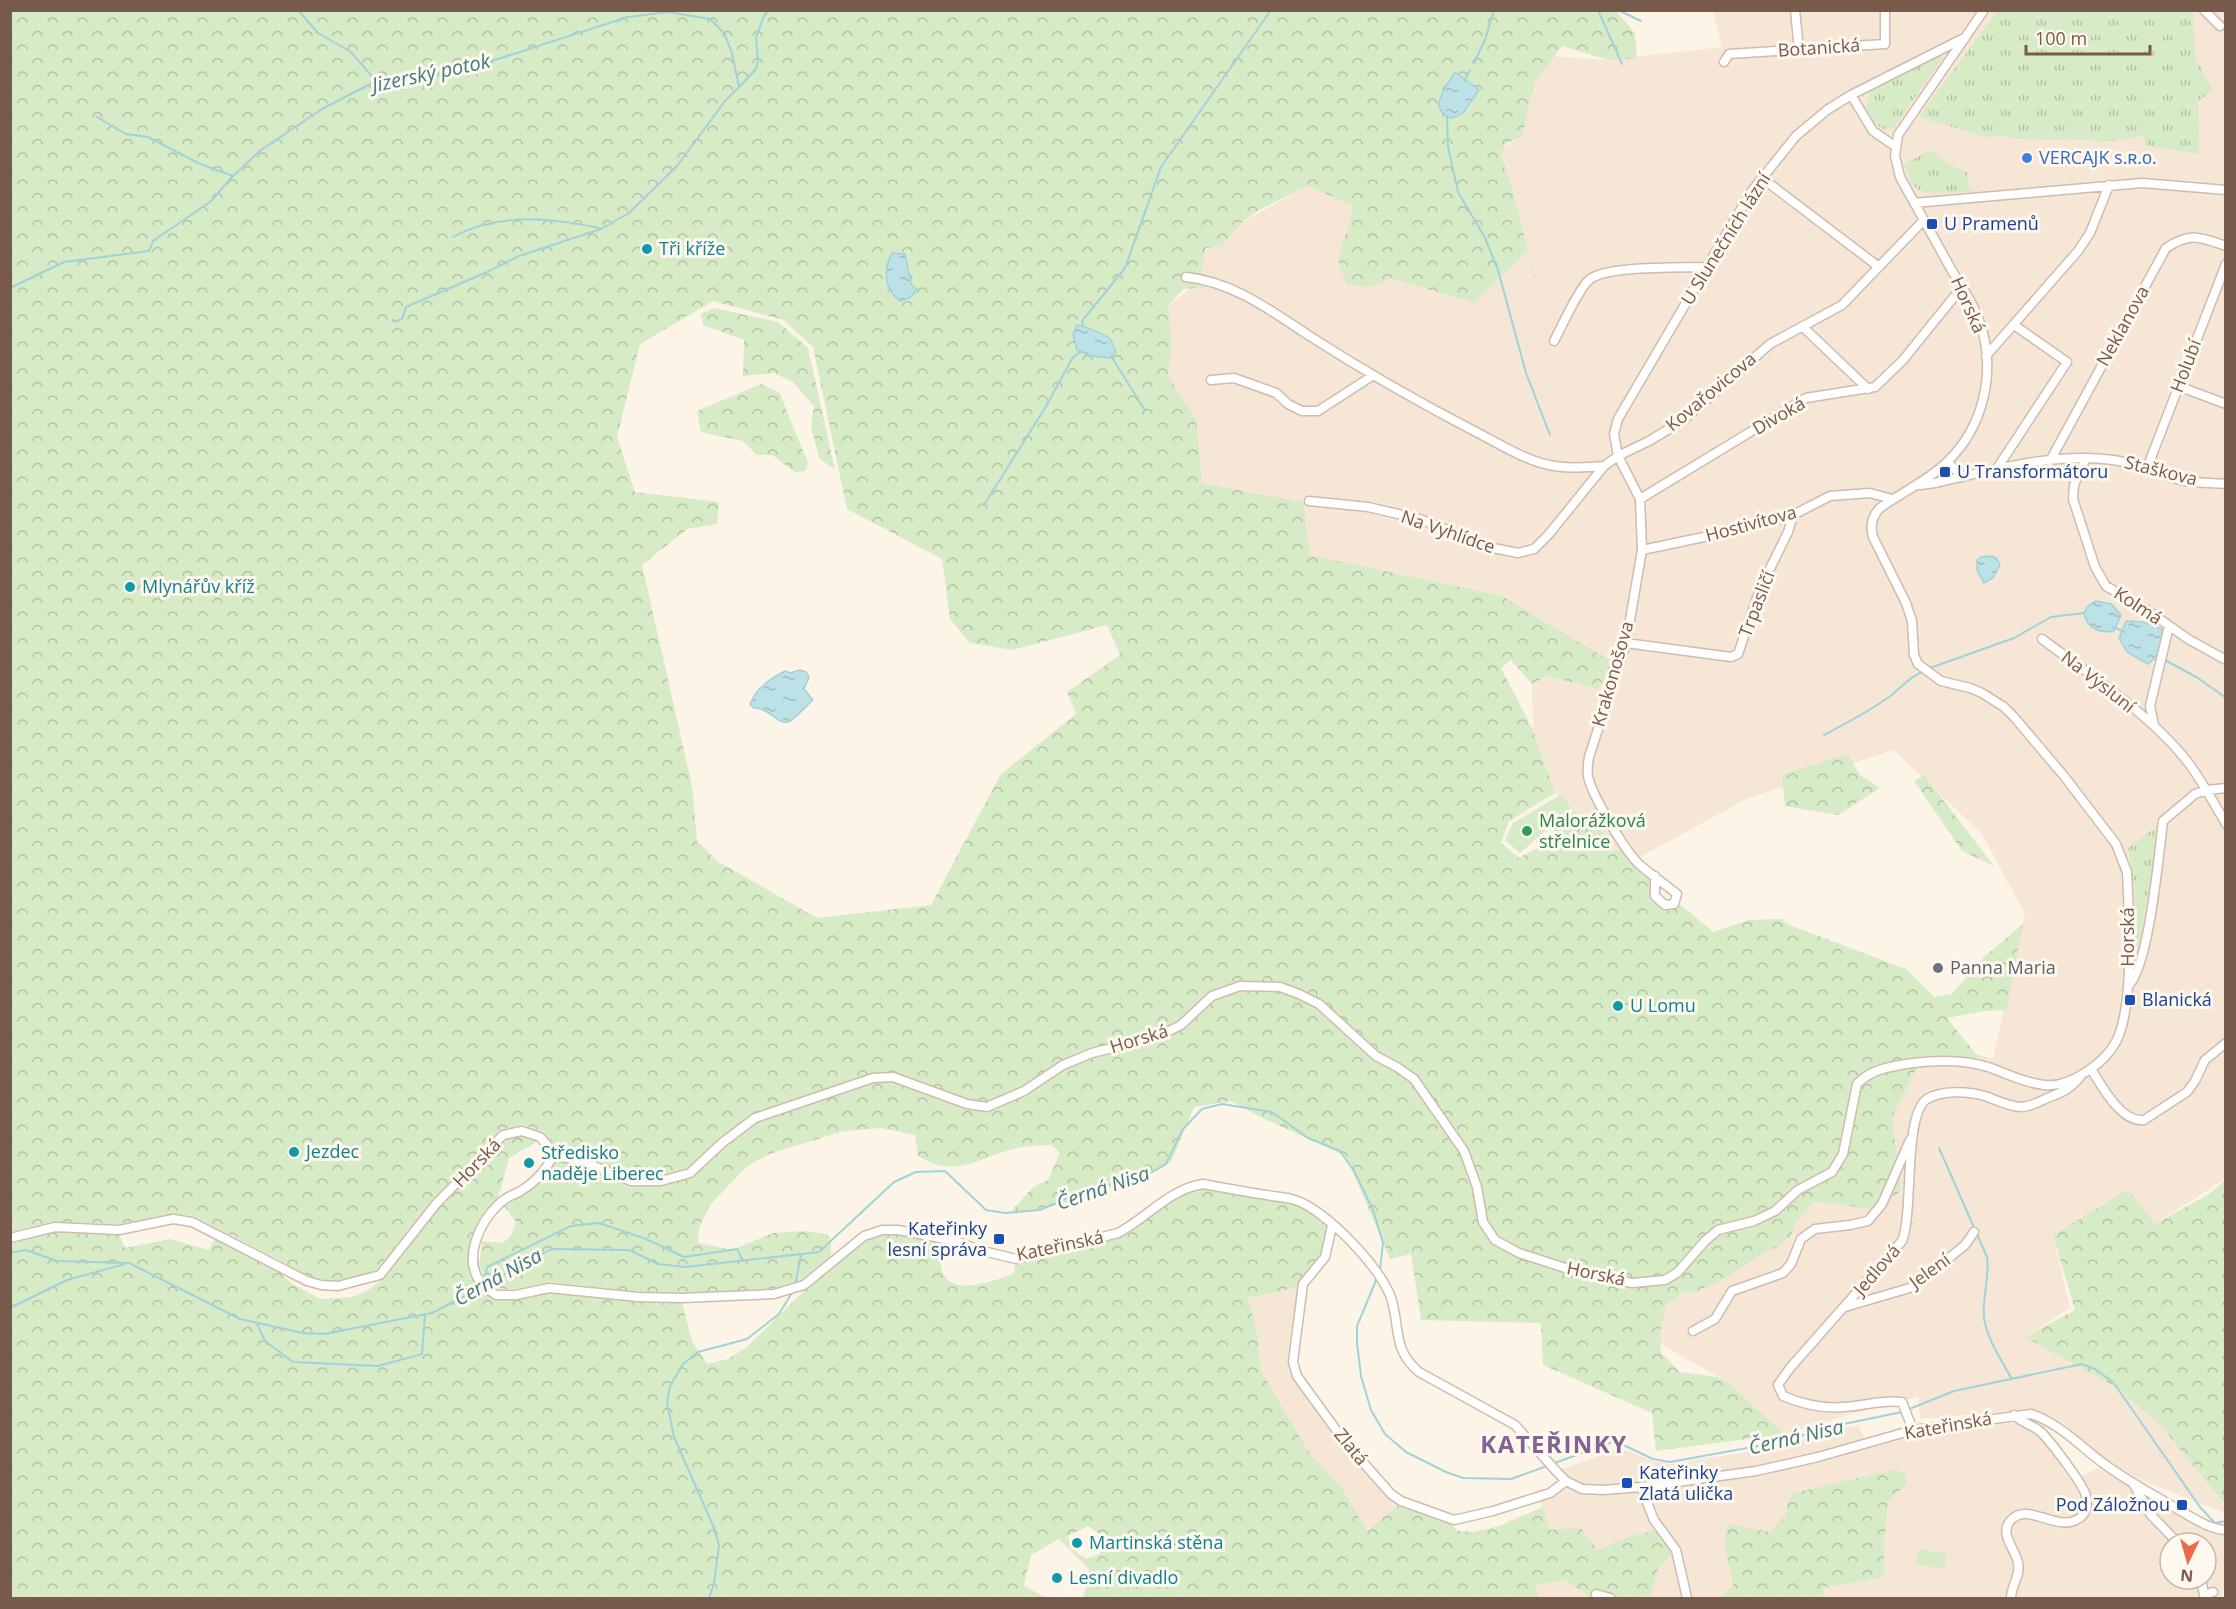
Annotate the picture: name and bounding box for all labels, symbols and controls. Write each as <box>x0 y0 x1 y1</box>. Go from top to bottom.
scale bar <box>2026 18 2150 56</box>
text: 100 m <box>2035 26 2087 50</box>
street label: Botanická <box>1777 32 1861 62</box>
water label: Jizerský potok <box>365 47 494 99</box>
place label: VERCAJK s.ʀ.ᴏ. <box>2039 145 2157 169</box>
marker: VERCAJK s.ʀ.ᴏ. <box>2020 151 2034 165</box>
street label: U Slunečních lázní <box>1675 167 1776 309</box>
place label: U Pramenů <box>1944 211 2039 235</box>
marker: U Pramenů <box>1925 217 1939 231</box>
place label: Tři kříže <box>659 236 725 260</box>
marker: Tři kříže <box>640 242 654 256</box>
street label: Horská <box>1946 273 1992 337</box>
street label: Neklanova <box>2090 281 2154 370</box>
street label: Holubí <box>2164 335 2206 396</box>
street label: Kovařovicova <box>1660 346 1761 436</box>
street label: Divoká <box>1748 391 1809 440</box>
street label: Staškova <box>2122 449 2200 491</box>
place label: U Transformátoru <box>1957 459 2108 483</box>
marker: U Transformátoru <box>1938 465 1952 479</box>
street label: Hostivítova <box>1703 499 1799 547</box>
street label: Na Vyhlídce <box>1398 504 1498 558</box>
street label: Trpasličí <box>1732 567 1780 640</box>
place label: Mlynářův kříž <box>142 574 255 598</box>
marker: Mlynářův kříž <box>123 580 137 594</box>
street label: Kolmá <box>2110 581 2167 630</box>
street label: Krakonošova <box>1585 618 1639 729</box>
street label: Na Výsluní <box>2057 645 2141 718</box>
place label: Malorážková střelnice <box>1539 808 1646 853</box>
marker: Malorážková střelnice <box>1520 824 1534 838</box>
street label: Horská <box>2115 907 2139 967</box>
place label: Panna Maria <box>1950 955 2056 979</box>
marker: Panna Maria <box>1931 961 1945 975</box>
place label: Blanická <box>2142 987 2212 1011</box>
place label: U Lomu <box>1630 993 1696 1017</box>
marker: Blanická <box>2123 993 2137 1007</box>
marker: U Lomu <box>1611 999 1625 1013</box>
street label: Horská <box>1107 1018 1171 1058</box>
street label: Horská <box>447 1133 506 1192</box>
place label: Jezdec <box>304 1139 359 1163</box>
place label: Středisko naděje Liberec <box>541 1140 664 1185</box>
marker: Jezdec <box>287 1145 301 1159</box>
marker: Středisko naděje Liberec <box>522 1156 536 1170</box>
water label: Černá Nisa <box>1053 1159 1153 1216</box>
place label: Kateřinky lesní správa <box>888 1216 988 1261</box>
street label: Kateřinská <box>1014 1224 1106 1266</box>
marker: Kateřinky lesní správa <box>992 1232 1006 1246</box>
street label: Jedlová <box>1846 1239 1905 1301</box>
water label: Černá Nisa <box>449 1241 547 1312</box>
street label: Jelení <box>1902 1247 1955 1294</box>
street label: Horská <box>1565 1255 1628 1291</box>
street label: Kateřinská <box>1902 1406 1994 1445</box>
water label: Černá Nisa <box>1746 1412 1846 1461</box>
street label: Zlatá <box>1329 1423 1374 1470</box>
district label: KATEŘINKY <box>1480 1427 1628 1460</box>
place label: Kateřinky Zlatá ulička <box>1639 1460 1733 1505</box>
marker: Kateřinky Zlatá ulička <box>1620 1476 1634 1490</box>
place label: Pod Záložnou <box>2056 1492 2170 1516</box>
marker: Pod Záložnou <box>2175 1498 2189 1512</box>
place label: Martinská stěna <box>1089 1530 1223 1554</box>
north arrow <box>2158 1531 2218 1591</box>
marker: Martinská stěna <box>1070 1536 1084 1550</box>
text: N <box>2179 1564 2194 1587</box>
place label: Lesní divadlo <box>1069 1565 1178 1589</box>
marker: Lesní divadlo <box>1050 1571 1064 1585</box>

